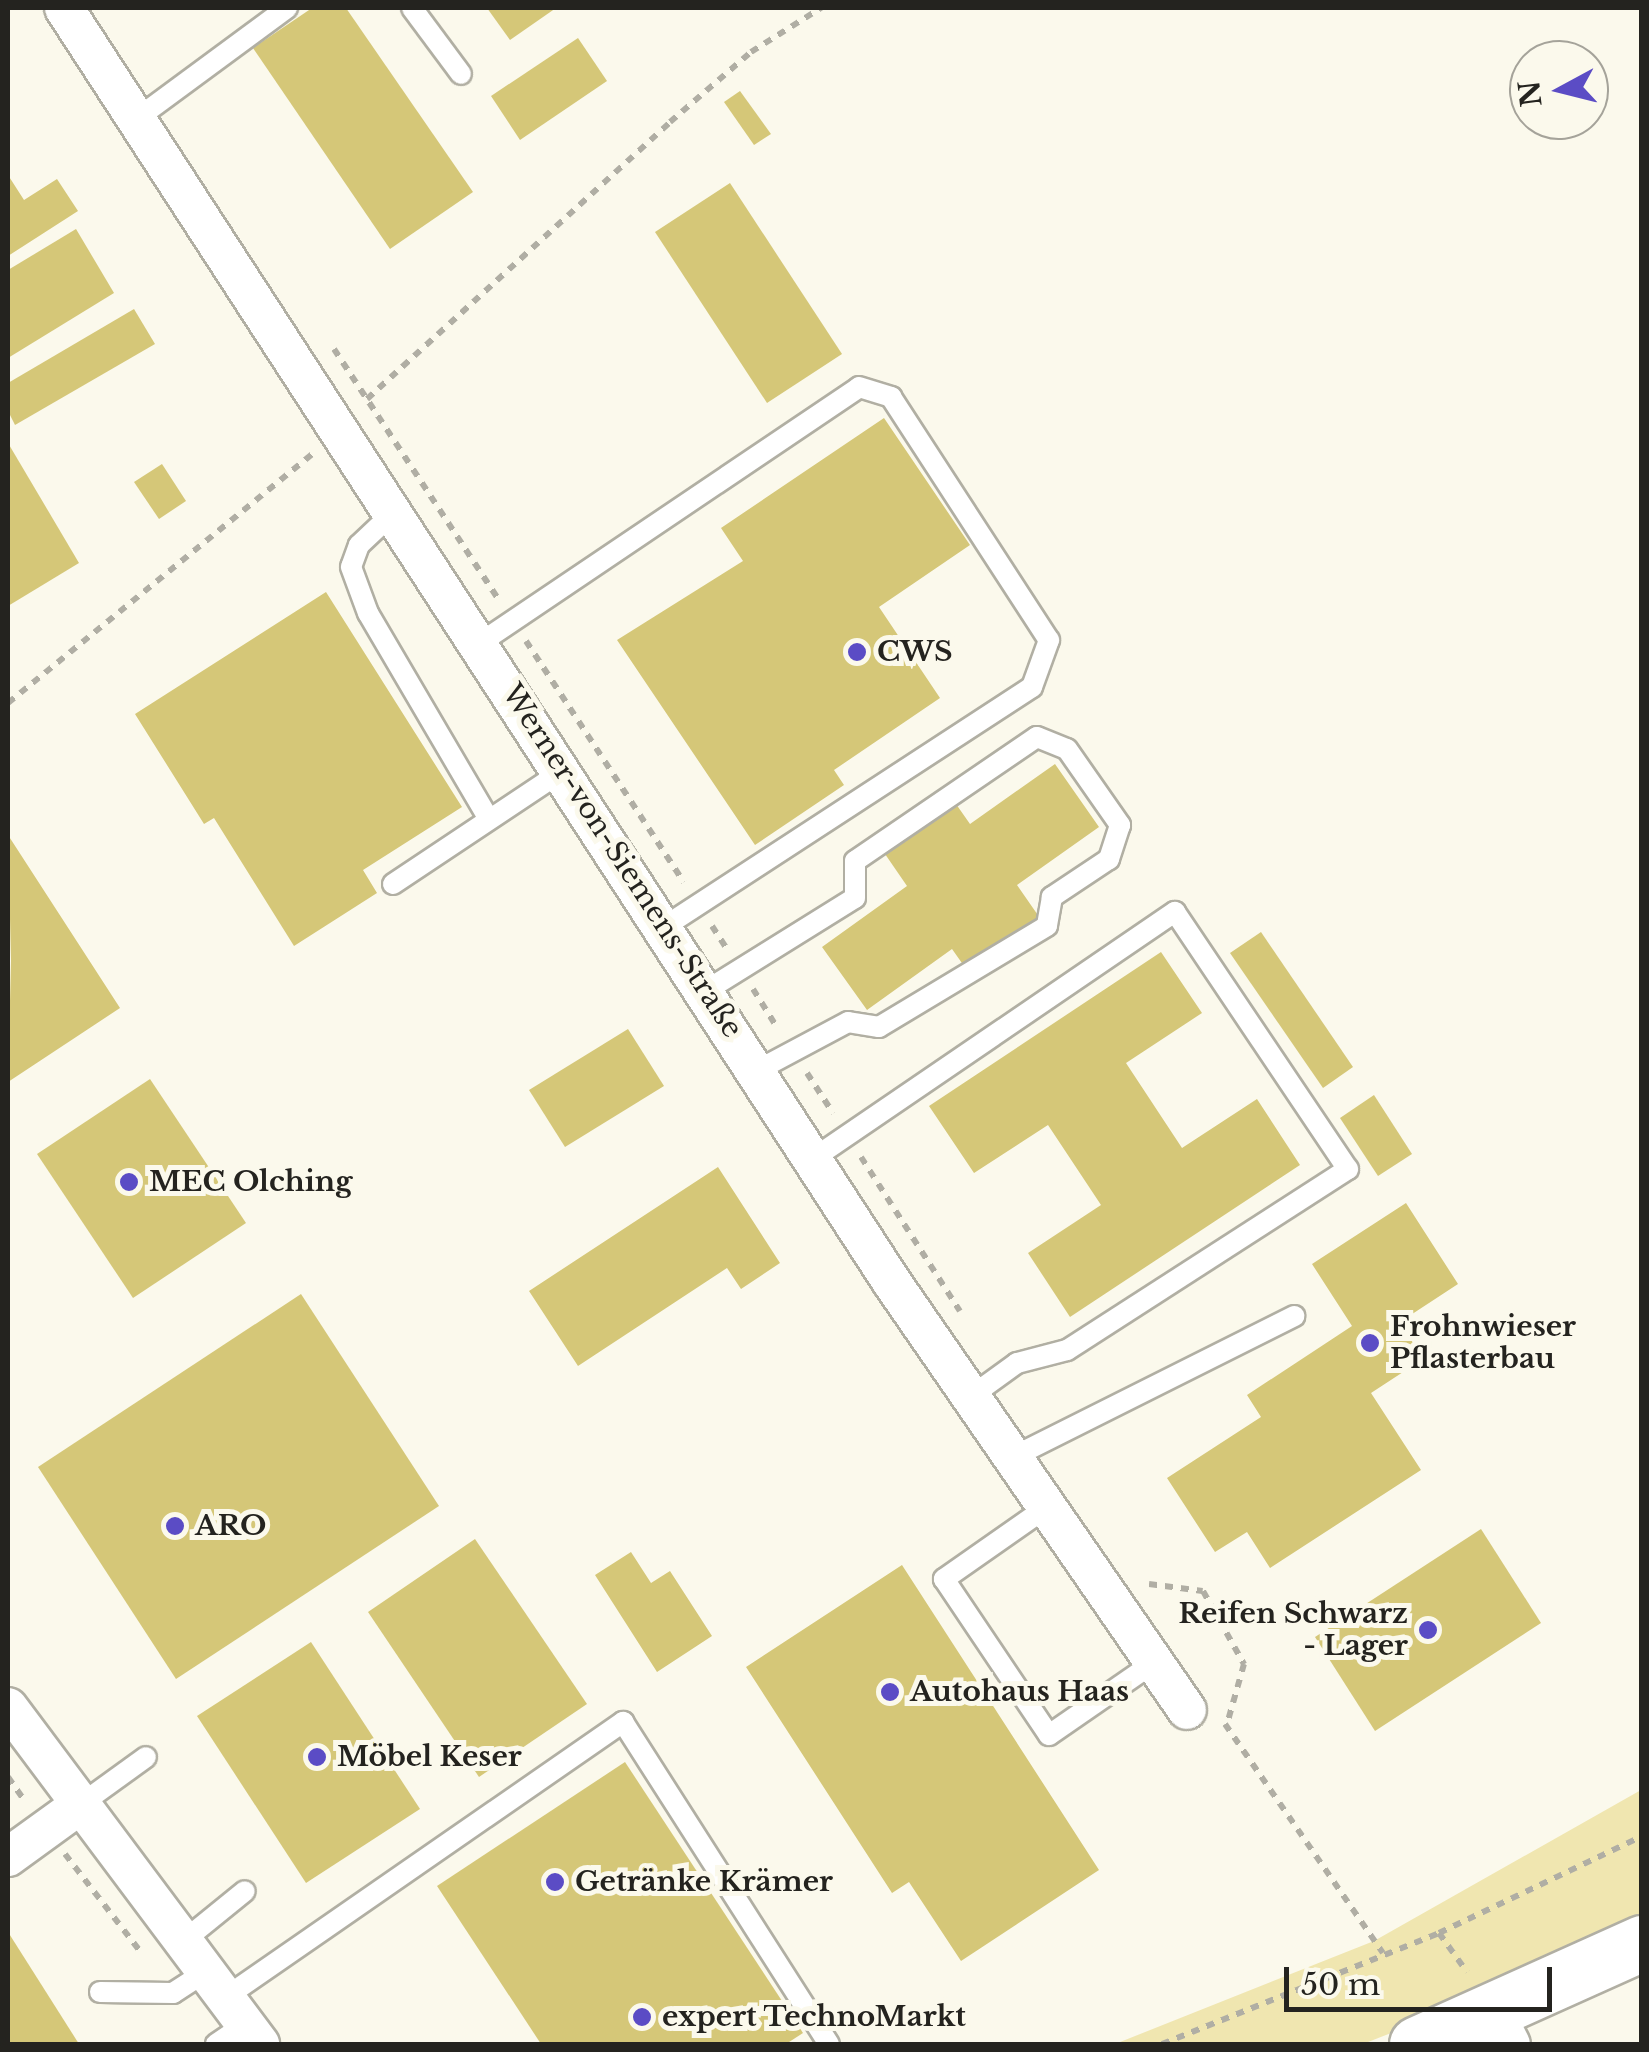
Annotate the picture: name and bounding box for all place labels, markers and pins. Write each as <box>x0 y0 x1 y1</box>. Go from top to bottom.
place label: CWS <box>877 635 952 669</box>
marker: CWS <box>846 641 868 663</box>
place label: MEC Olching <box>149 1165 352 1199</box>
marker: MEC Olching <box>118 1171 140 1193</box>
place label: Frohnwieser Pflasterbau <box>1390 1310 1576 1376</box>
marker: Frohnwieser Pflasterbau <box>1359 1332 1381 1354</box>
place label: ARO <box>195 1509 266 1543</box>
marker: ARO <box>164 1515 186 1537</box>
place label: Reifen Schwarz - Lager <box>1178 1597 1408 1663</box>
marker: Reifen Schwarz - Lager <box>1417 1619 1439 1641</box>
place label: Autohaus Haas <box>910 1675 1129 1709</box>
marker: Autohaus Haas <box>879 1681 901 1703</box>
place label: Möbel Keser <box>337 1740 522 1774</box>
marker: Möbel Keser <box>306 1746 328 1768</box>
place label: Getränke Krämer <box>575 1865 833 1899</box>
marker: Getränke Krämer <box>544 1871 566 1893</box>
place label: expert TechnoMarkt <box>662 2000 967 2034</box>
marker: expert TechnoMarkt <box>631 2006 653 2028</box>

